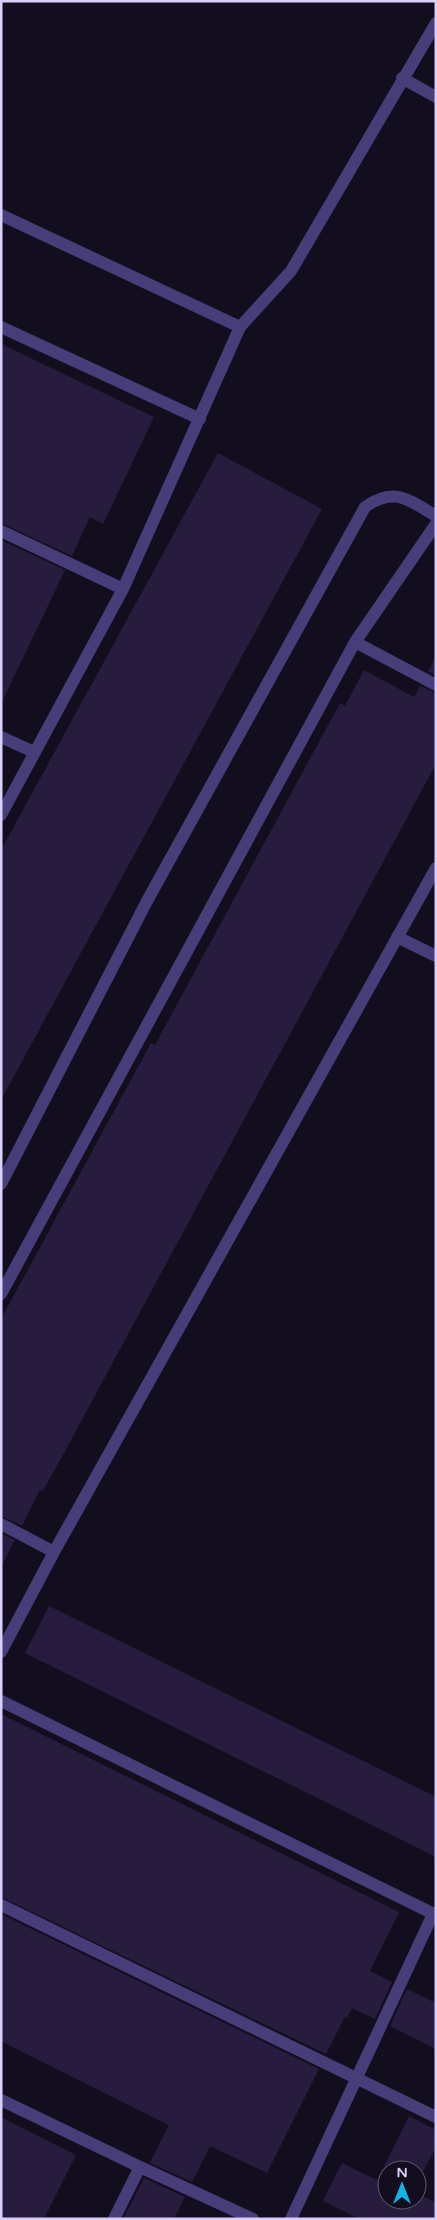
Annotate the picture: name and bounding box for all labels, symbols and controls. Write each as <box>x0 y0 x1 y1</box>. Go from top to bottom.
north arrow <box>377 2160 427 2210</box>
text: N <box>396 2164 408 2181</box>

